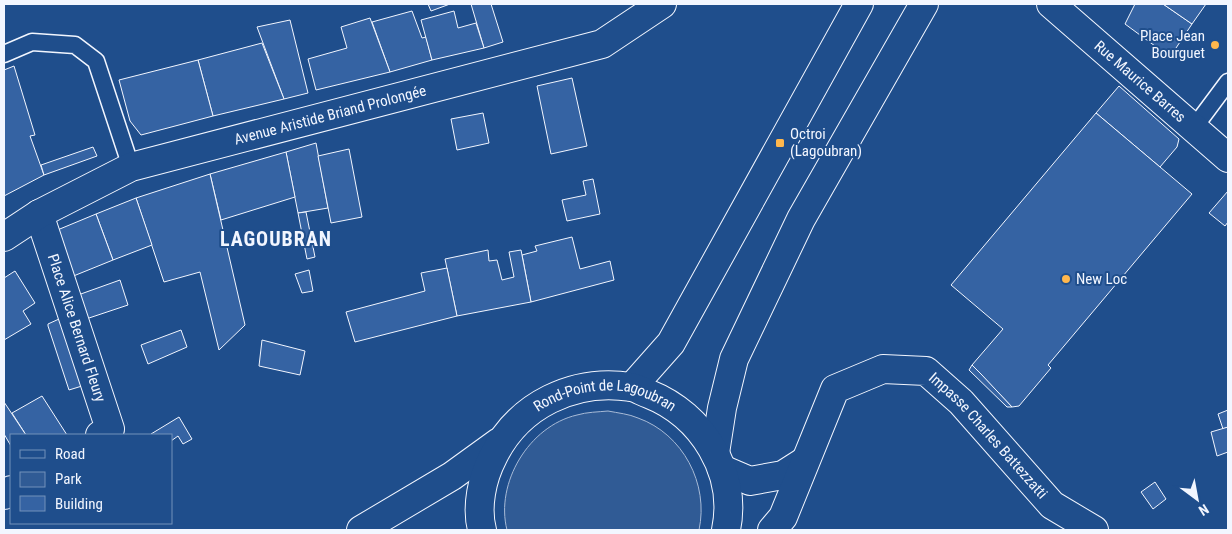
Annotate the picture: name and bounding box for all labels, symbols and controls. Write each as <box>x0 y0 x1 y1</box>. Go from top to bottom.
place label: Place Jean Bourguet <box>1140 27 1205 62</box>
street label: Rue Maurice Barres <box>1091 37 1190 126</box>
marker: Place Jean Bourguet <box>1209 39 1221 51</box>
street label: Avenue Aristide Briand Prolongée <box>232 81 428 149</box>
place label: Octroi (Lagoubran) <box>790 125 862 160</box>
marker: Octroi (Lagoubran) <box>774 137 786 149</box>
district label: LAGOUBRAN <box>220 227 332 251</box>
street label: Place Alice Bernard Fleury <box>44 252 109 404</box>
place label: New Loc <box>1076 270 1127 288</box>
marker: New Loc <box>1060 273 1072 285</box>
street label: Impasse Charles Battezzatti <box>925 369 1051 502</box>
text: Rond-Point de Lagoubran <box>530 376 679 415</box>
street label: Rond-Point de Lagoubran <box>530 402 678 420</box>
legend <box>10 434 172 524</box>
text: Road <box>55 445 85 463</box>
text: Park <box>55 470 82 488</box>
north arrow <box>1172 474 1222 524</box>
text: Building <box>55 495 103 513</box>
text: N <box>1196 501 1212 519</box>

